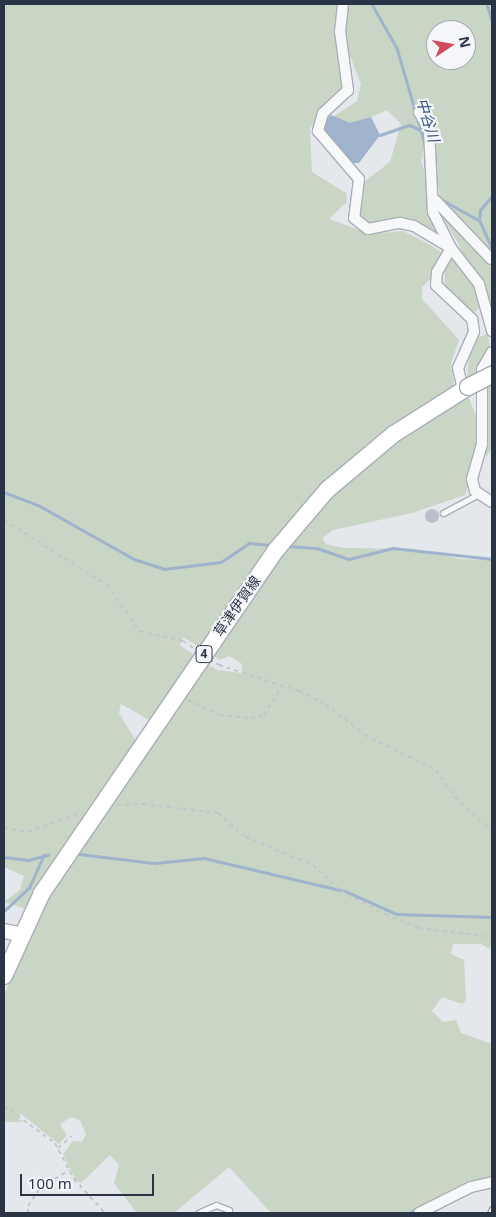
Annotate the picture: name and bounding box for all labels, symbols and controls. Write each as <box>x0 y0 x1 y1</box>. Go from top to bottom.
north arrow <box>426 20 476 70</box>
text: N <box>455 34 476 50</box>
water label: 中谷川 <box>413 96 443 144</box>
street label: 草津伊賀線 <box>210 573 264 639</box>
road number: 4 <box>195 644 213 664</box>
scale bar <box>22 1164 156 1196</box>
text: 100 m <box>28 1173 72 1193</box>

